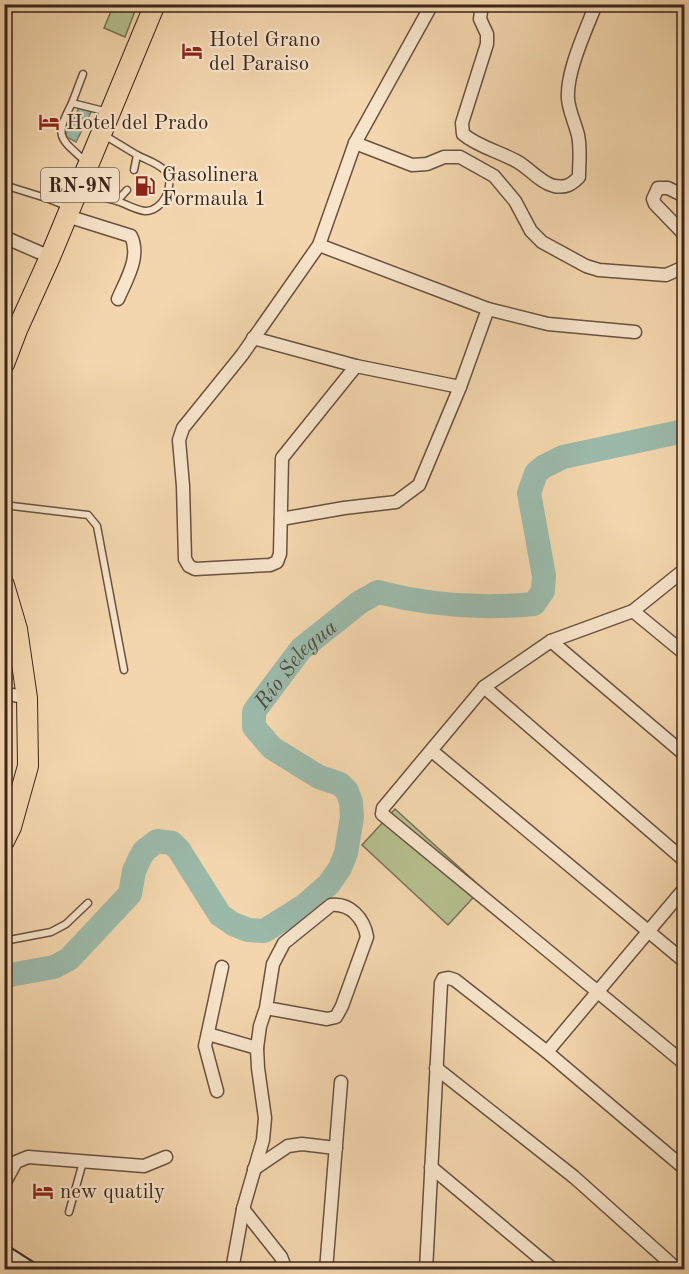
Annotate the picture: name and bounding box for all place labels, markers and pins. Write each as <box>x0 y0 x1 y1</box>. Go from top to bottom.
place label: Hotel Grano del Paraiso <box>209 30 320 75</box>
hotel icon: Hotel Grano del Paraiso <box>180 39 204 63</box>
hotel icon: Hotel del Prado <box>37 110 61 134</box>
place label: Hotel del Prado <box>66 113 208 134</box>
place label: Gasolinera Formaula 1 <box>162 165 266 210</box>
fuel station icon: Gasolinera Formaula 1 <box>133 174 157 198</box>
hotel icon: new quatily <box>31 1179 55 1203</box>
place label: new quatily <box>60 1182 165 1203</box>

